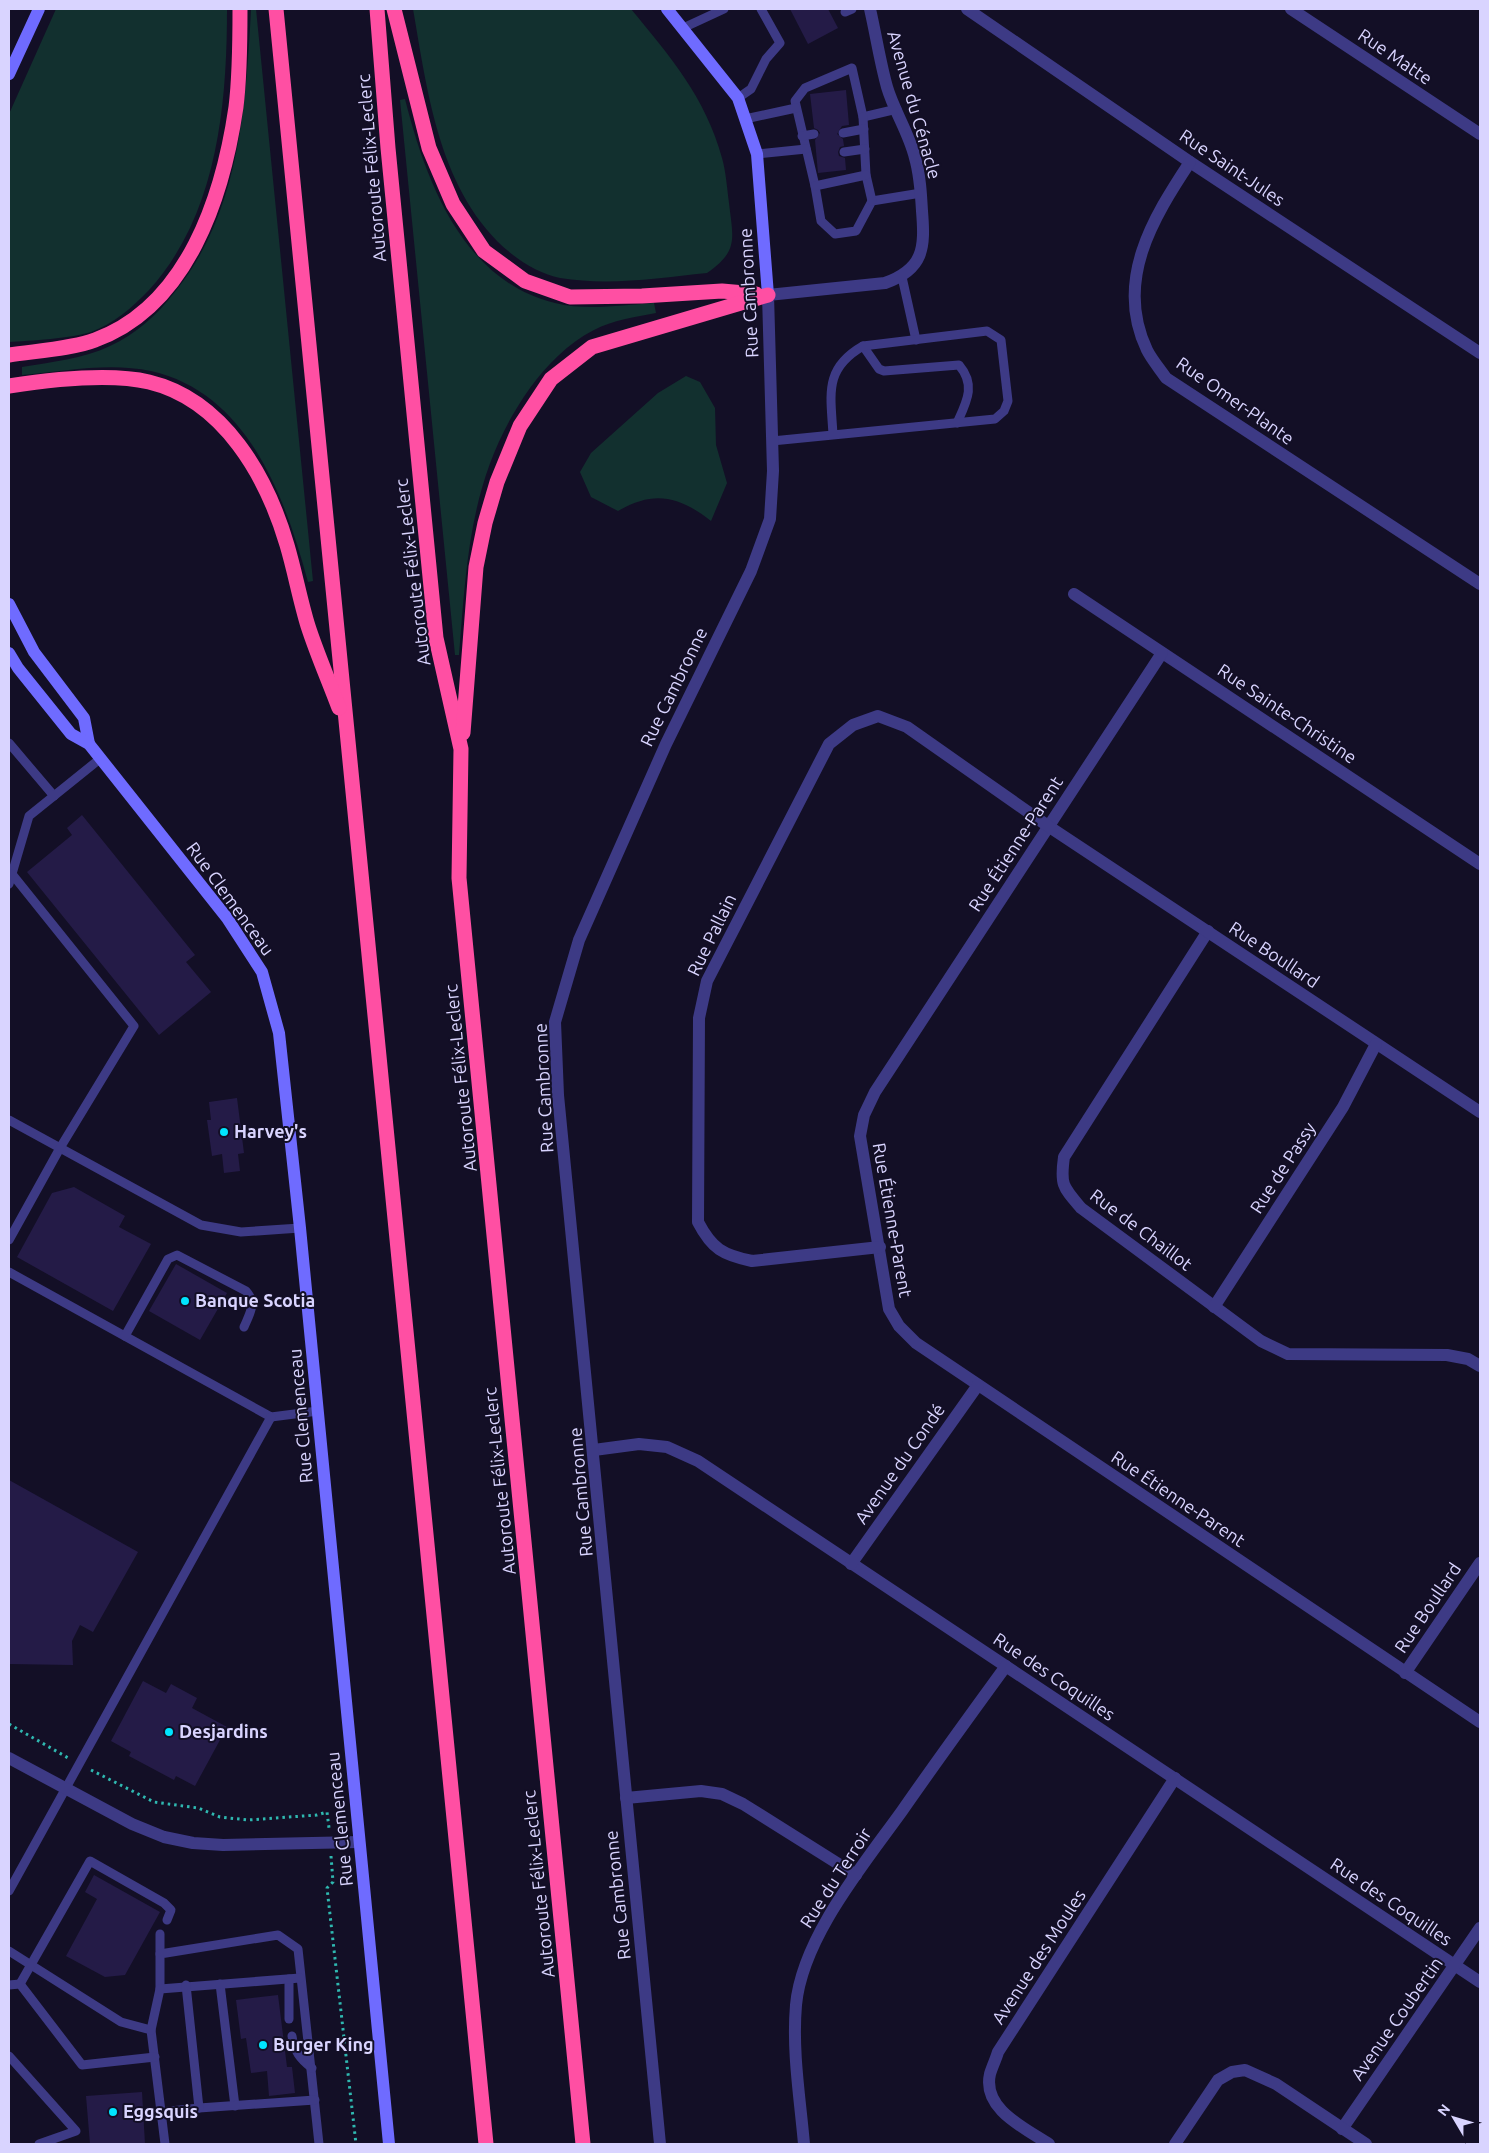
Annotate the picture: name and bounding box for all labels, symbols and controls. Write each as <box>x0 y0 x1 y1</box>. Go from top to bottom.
street label: Rue Matte <box>1355 24 1436 88</box>
street label: Avenue du Cénacle <box>884 28 946 181</box>
street label: Autoroute Félix-Leclerc <box>353 73 389 263</box>
street label: Rue Saint-Jules <box>1176 125 1289 210</box>
street label: Rue Cambronne <box>735 228 761 358</box>
street label: Rue Omer-Plante <box>1173 352 1298 448</box>
street label: Autoroute Félix-Leclerc <box>391 477 433 667</box>
street label: Rue Cambronne <box>636 624 711 749</box>
street label: Rue Sainte-Christine <box>1214 659 1361 767</box>
street label: Rue Étienne-Parent <box>963 772 1066 915</box>
street label: Rue Clemenceau <box>183 838 279 959</box>
street label: Rue Pallain <box>683 890 740 979</box>
street label: Rue Boullard <box>1226 917 1323 991</box>
street label: Autoroute Félix-Leclerc <box>440 983 480 1173</box>
street label: Rue Cambronne <box>530 1023 556 1153</box>
street label: Rue de Passy <box>1245 1118 1319 1217</box>
place label: Harvey's <box>234 1121 307 1141</box>
marker: Harvey's <box>218 1126 230 1138</box>
street label: Rue Étienne-Parent <box>870 1141 917 1299</box>
street label: Rue de Chaillot <box>1087 1184 1196 1274</box>
place label: Banque Scotia <box>195 1290 315 1310</box>
marker: Banque Scotia <box>179 1295 191 1307</box>
street label: Rue Clemenceau <box>284 1348 316 1484</box>
street label: Autoroute Félix-Leclerc <box>479 1386 519 1576</box>
street label: Avenue du Condé <box>850 1400 948 1527</box>
street label: Rue Cambronne <box>564 1427 596 1558</box>
street label: Rue Étienne-Parent <box>1108 1445 1250 1550</box>
street label: Rue Boullard <box>1390 1559 1464 1656</box>
street label: Rue des Coquilles <box>990 1628 1119 1724</box>
place label: Desjardins <box>179 1721 268 1741</box>
marker: Desjardins <box>163 1726 175 1738</box>
street label: Rue Clemenceau <box>322 1751 356 1887</box>
street label: Autoroute Félix-Leclerc <box>518 1789 558 1979</box>
street label: Rue du Terroir <box>795 1824 875 1931</box>
street label: Rue Cambronne <box>600 1830 634 1961</box>
street label: Rue des Coquilles <box>1327 1853 1456 1949</box>
street label: Avenue des Moules <box>987 1885 1089 2027</box>
street label: Avenue Coubertin <box>1346 1953 1446 2084</box>
place label: Burger King <box>273 2034 374 2054</box>
marker: Burger King <box>257 2039 269 2051</box>
north arrow <box>1429 2093 1479 2143</box>
place label: Eggsquis <box>123 2101 198 2121</box>
text: N <box>1434 2101 1453 2119</box>
marker: Eggsquis <box>107 2106 119 2118</box>

